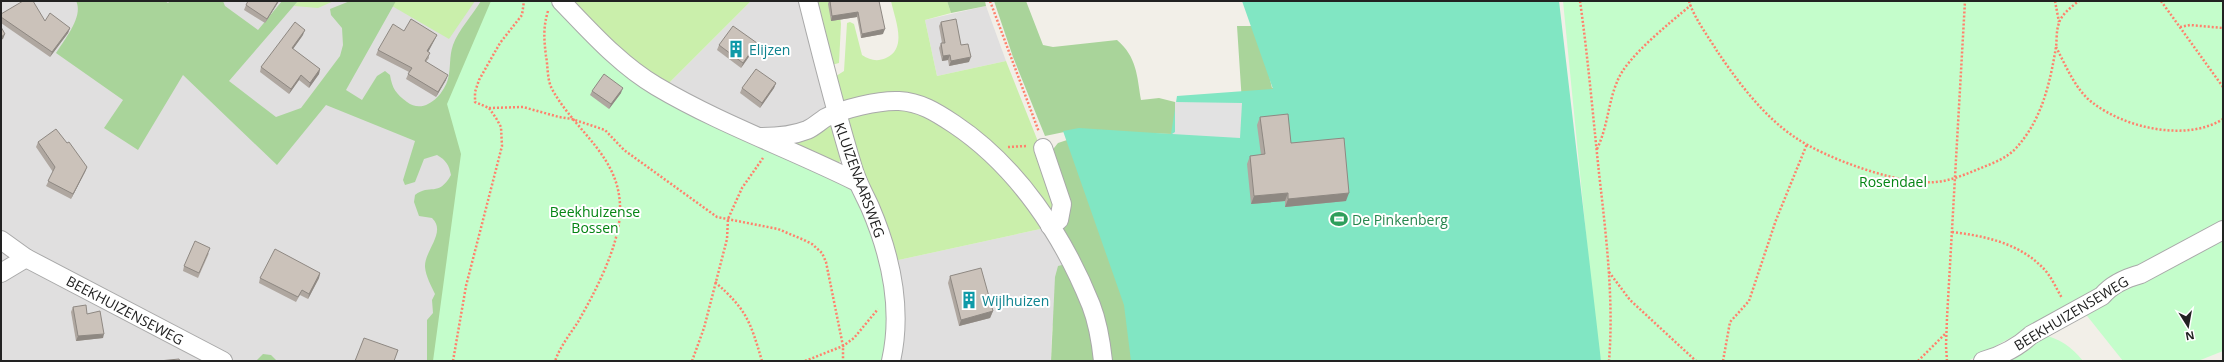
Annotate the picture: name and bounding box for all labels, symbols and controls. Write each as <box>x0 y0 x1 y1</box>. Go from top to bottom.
building icon: Elijzen <box>726 39 746 59</box>
place label: Elijzen <box>749 40 790 59</box>
street label: KLUIZENAARSWEG <box>830 120 890 240</box>
park label: Rosendael <box>1859 172 1927 191</box>
park label: Beekhuizense Bossen <box>550 202 640 237</box>
sports icon: De Pinkenberg <box>1329 209 1349 229</box>
place label: De Pinkenberg <box>1352 210 1448 229</box>
street label: BEEKHUIZENSEWEG <box>63 271 187 349</box>
street label: BEEKHUIZENSEWEG <box>2010 271 2132 355</box>
building icon: Wijlhuizen <box>959 290 979 310</box>
place label: Wijlhuizen <box>982 291 1049 310</box>
north arrow <box>2168 306 2208 346</box>
text: N <box>2184 328 2196 345</box>

